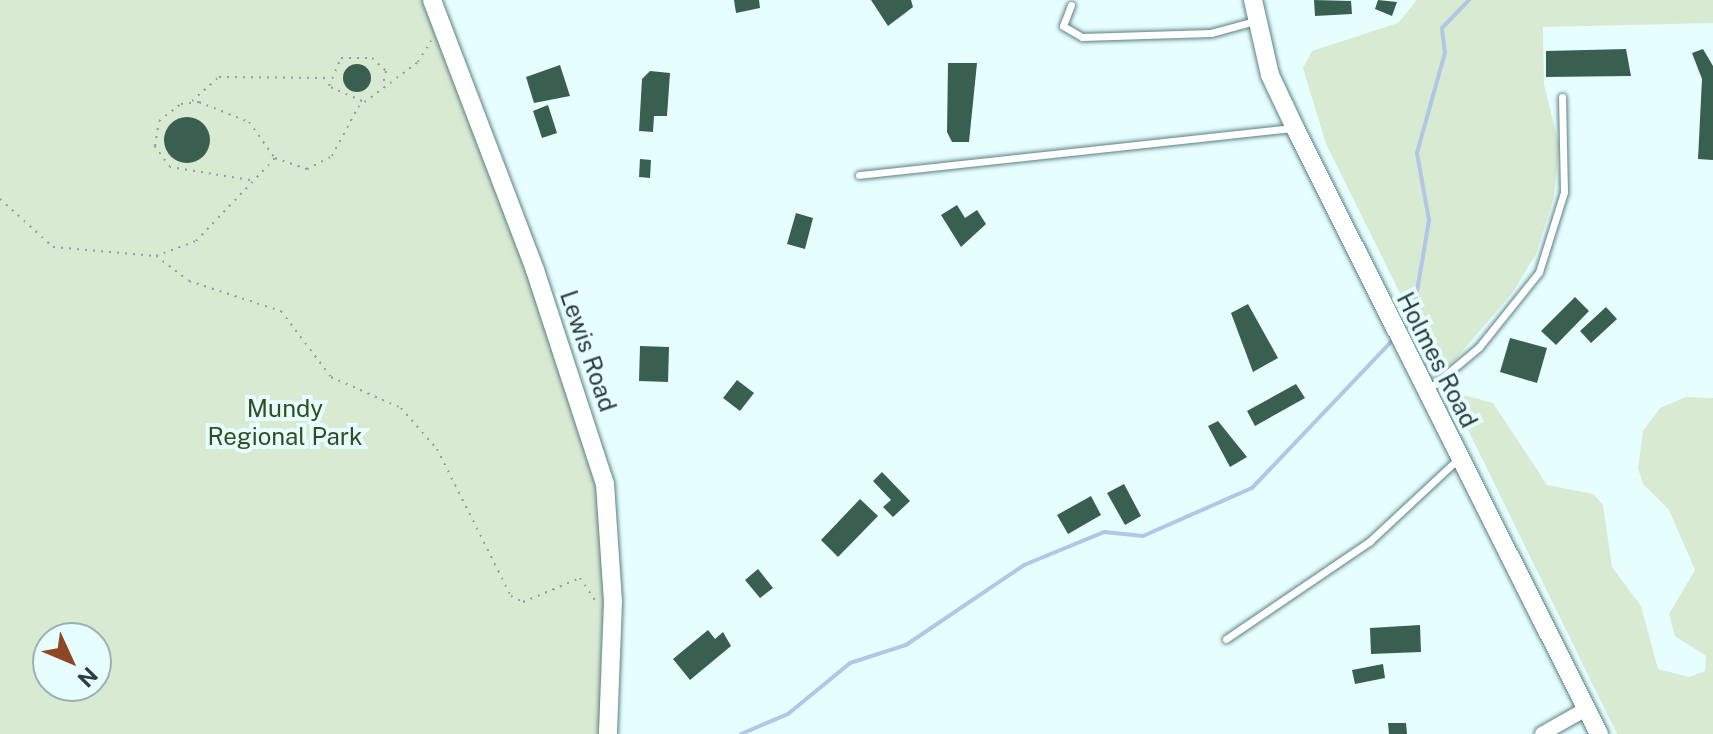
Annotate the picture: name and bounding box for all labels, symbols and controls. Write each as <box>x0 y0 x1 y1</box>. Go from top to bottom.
street label: Lewis Road <box>554 287 622 415</box>
street label: Holmes Road <box>1391 288 1483 432</box>
park label: Mundy Regional Park <box>207 395 363 451</box>
north arrow <box>32 622 112 702</box>
text: N <box>72 662 103 693</box>

